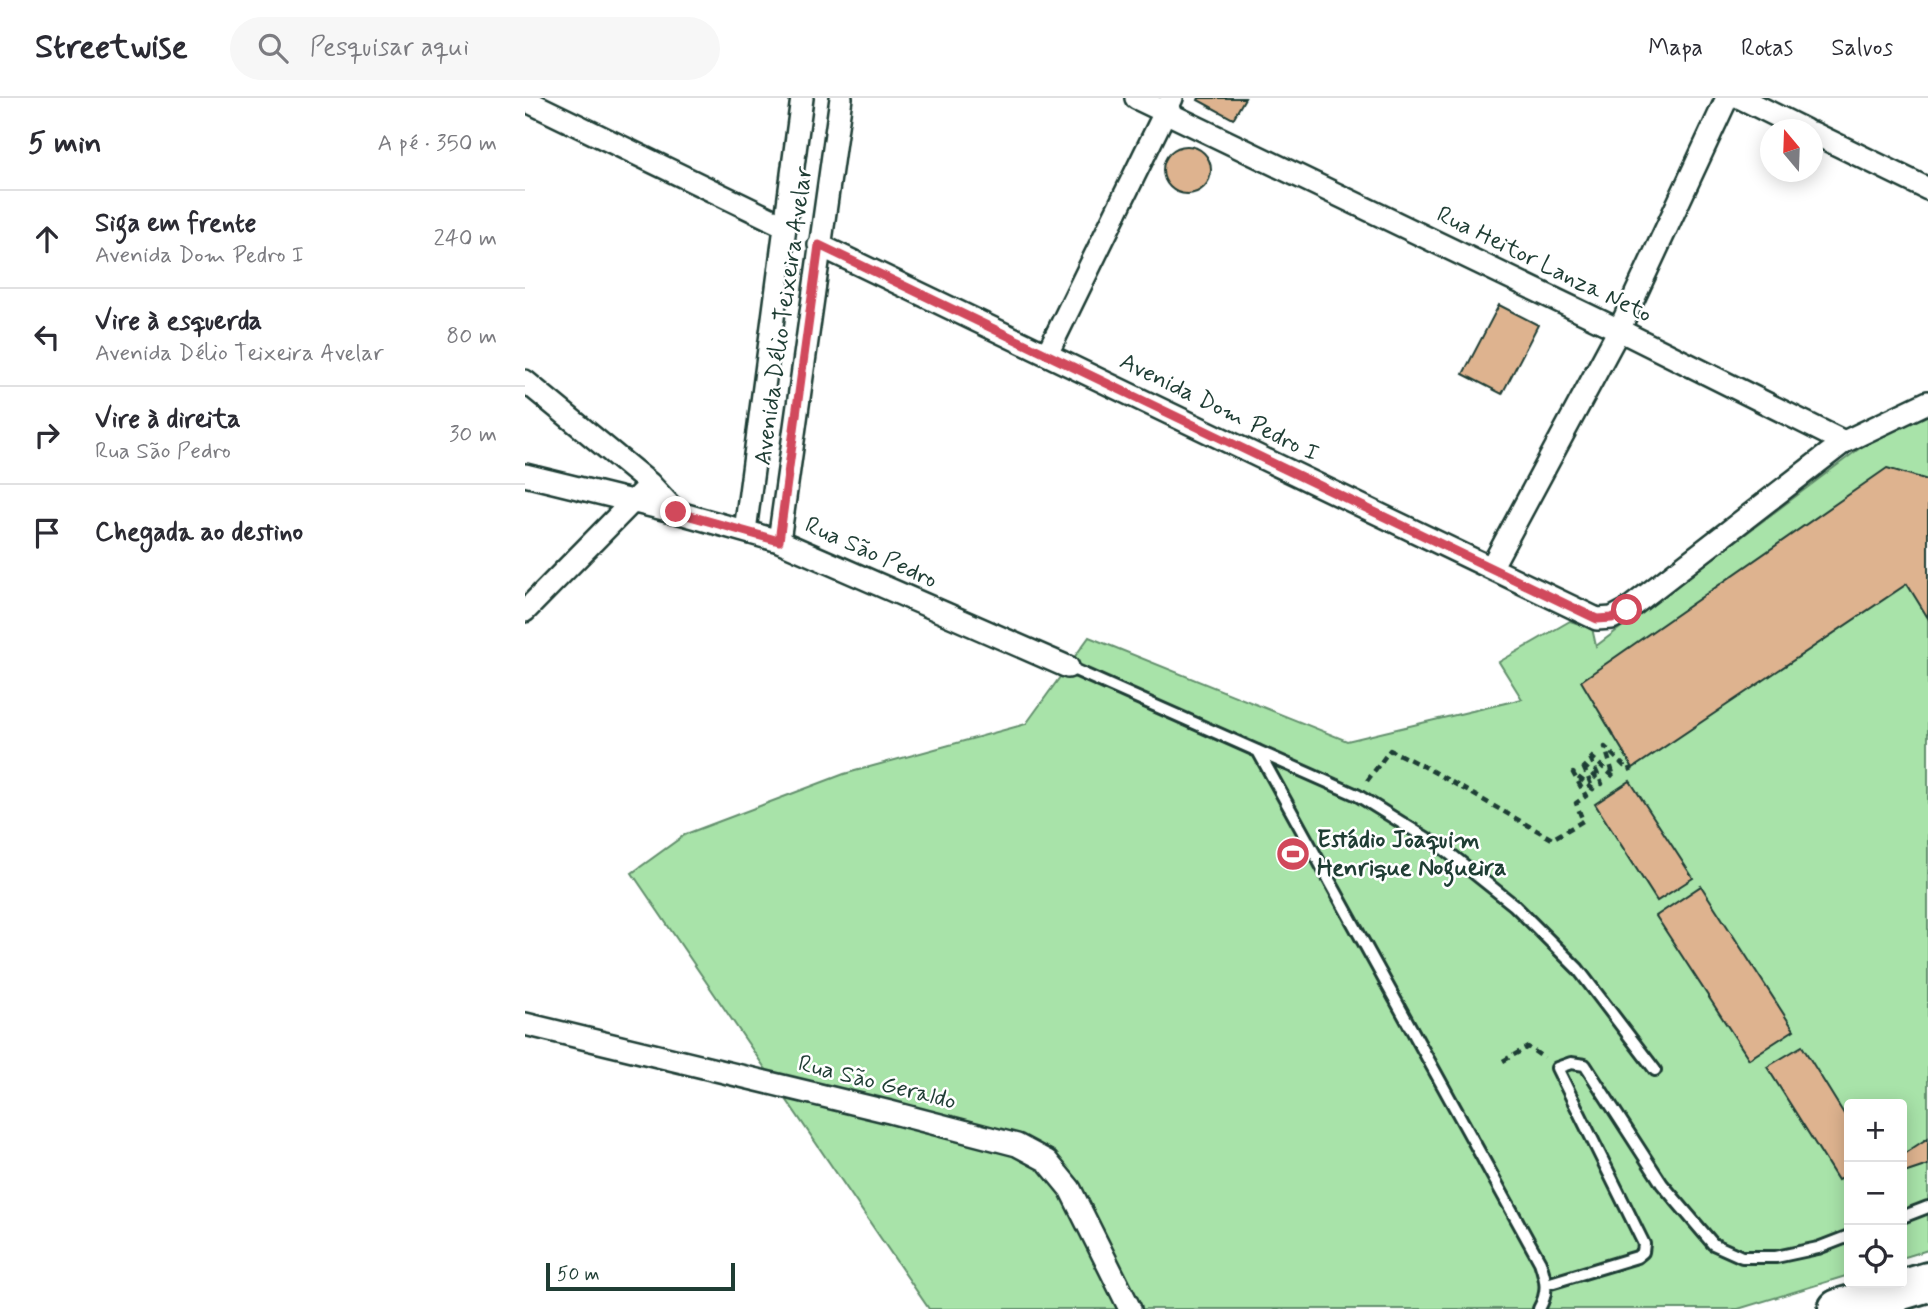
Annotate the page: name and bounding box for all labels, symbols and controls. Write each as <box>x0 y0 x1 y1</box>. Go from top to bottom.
search box <box>230 17 720 80</box>
text: Streetwise <box>35 26 188 70</box>
icon: search <box>254 29 292 67</box>
text: Pesquisar aqui <box>310 31 469 65</box>
text: Mapa <box>1648 33 1703 64</box>
text: Rotas <box>1741 33 1793 64</box>
text: Salvos <box>1831 33 1893 64</box>
north arrow <box>1760 119 1823 182</box>
text: 5 min <box>28 124 102 163</box>
text: A pé · 350 m <box>378 129 497 159</box>
street label: Avenida Délio Teixeira Avelar <box>748 164 820 467</box>
street label: Rua Heitor Lanza Neto <box>1431 199 1657 331</box>
text: Siga em frente <box>95 207 256 241</box>
icon: ahead <box>28 220 66 258</box>
text: 240 m <box>433 224 497 254</box>
text: Avenida Dom Pedro I <box>95 241 304 271</box>
text: Vire à esquerda <box>95 305 262 339</box>
icon: left <box>28 318 66 356</box>
text: 80 m <box>446 322 497 352</box>
text: Avenida Délio Teixeira Avelar <box>95 339 384 369</box>
street label: Avenida Dom Pedro I <box>1114 346 1324 470</box>
text: Vire à direita <box>95 403 241 437</box>
icon: right <box>28 416 66 454</box>
text: 30 m <box>449 420 497 450</box>
text: Rua São Pedro <box>95 437 231 467</box>
route end <box>660 496 691 527</box>
street label: Rua São Pedro <box>800 510 942 596</box>
icon: arrive <box>28 514 66 552</box>
text: Chegada ao destino <box>95 516 303 550</box>
route start <box>1611 594 1642 625</box>
place label: Estádio Joaquim Henrique Nogueira <box>1317 825 1507 887</box>
sports icon: Estádio Joaquim Henrique Nogueira <box>1274 835 1312 873</box>
street label: Rua São Geraldo <box>795 1048 959 1118</box>
map controls <box>1844 1099 1907 1288</box>
button: + <box>1844 1099 1907 1162</box>
button: − <box>1844 1162 1907 1225</box>
button: locate <box>1844 1225 1907 1288</box>
scale bar <box>546 1260 735 1292</box>
text: 50 m <box>557 1262 600 1287</box>

